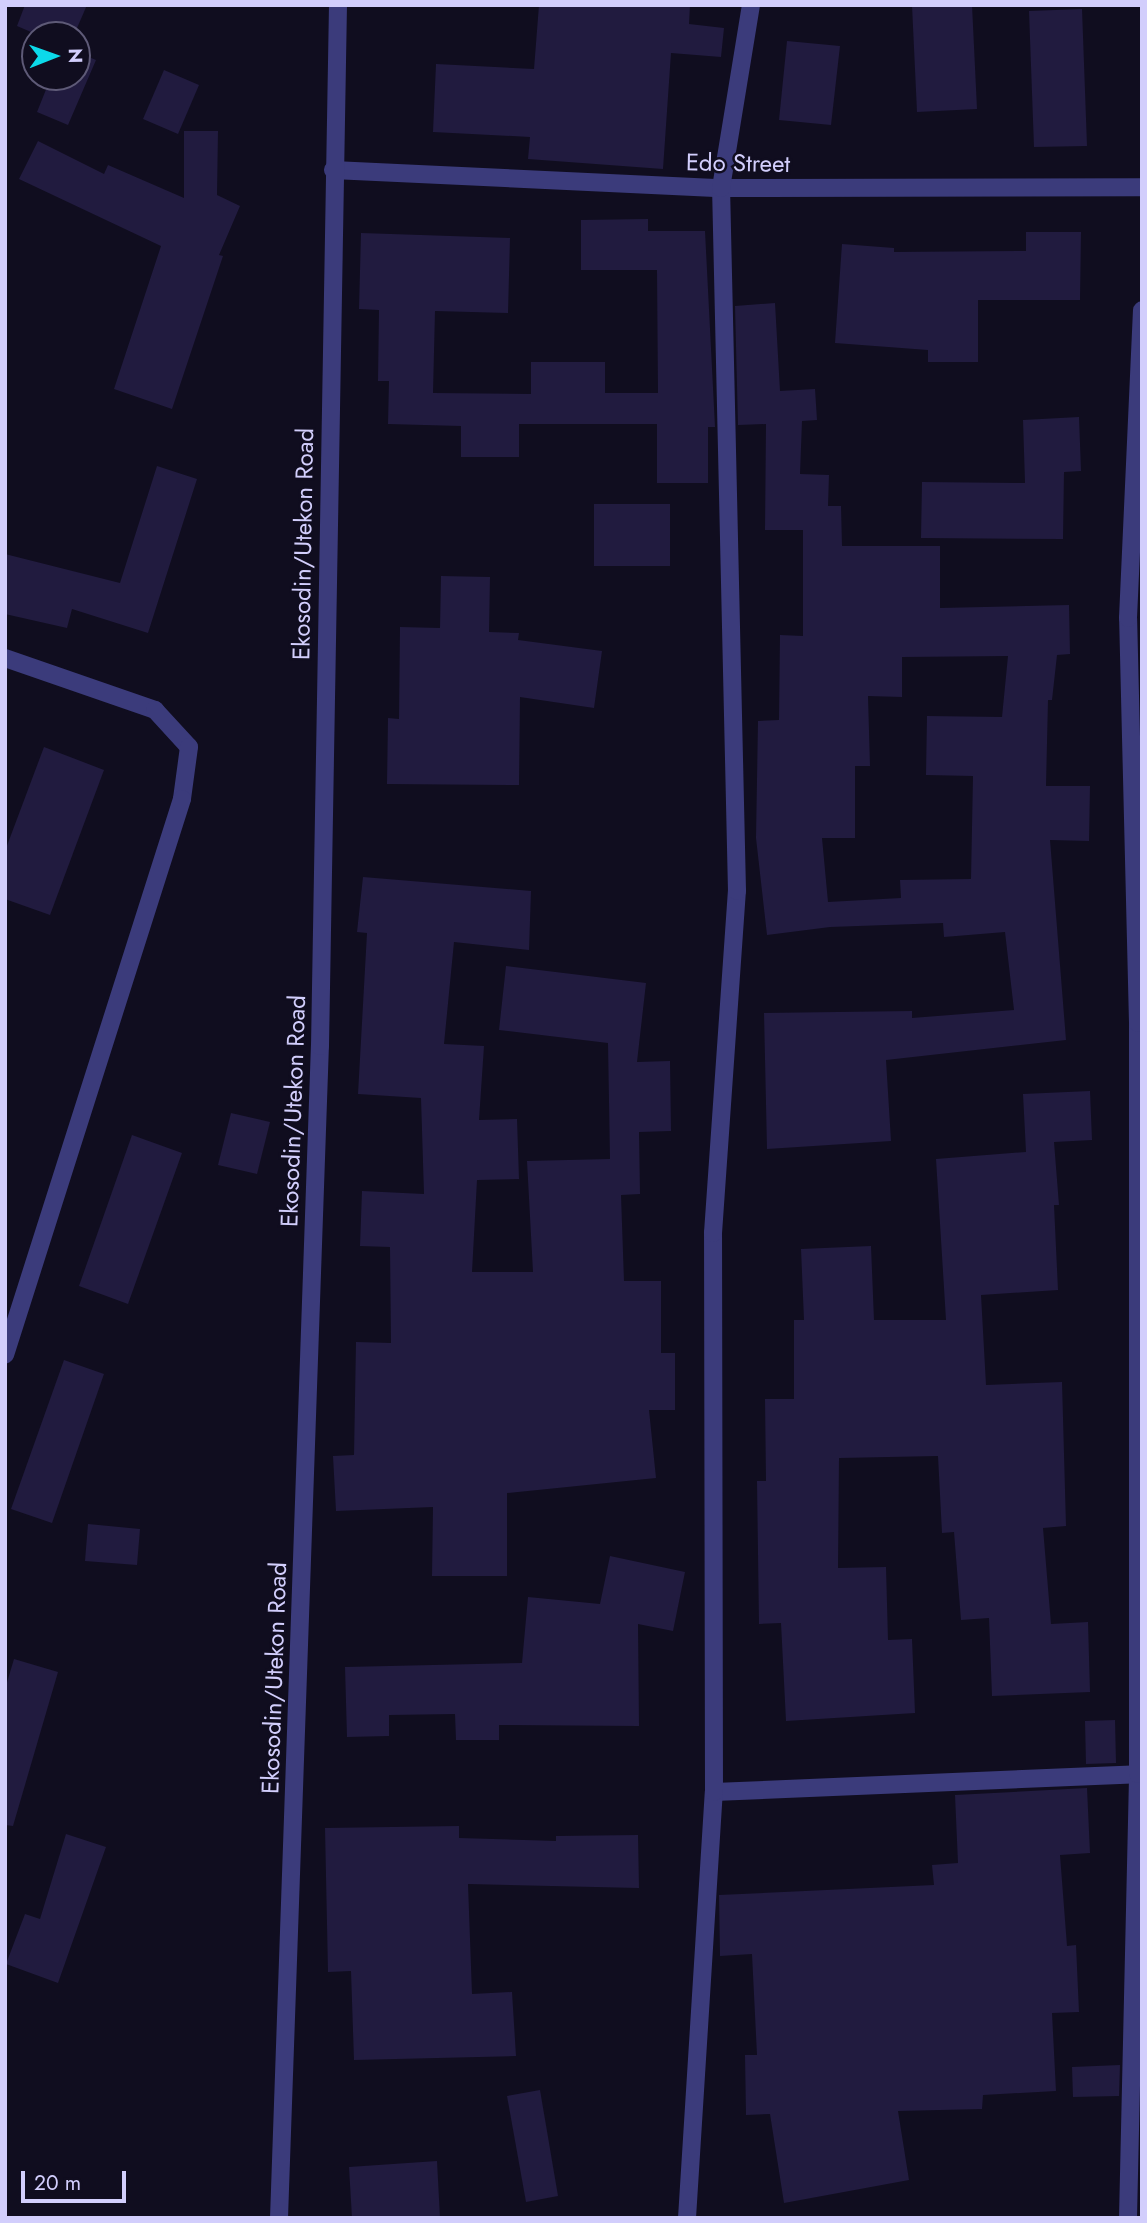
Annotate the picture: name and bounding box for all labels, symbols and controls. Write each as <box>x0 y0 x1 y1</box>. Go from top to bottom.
north arrow <box>21 21 91 91</box>
text: N <box>62 48 89 63</box>
street label: Edo Street <box>686 148 790 178</box>
street label: Ekosodin/Utekon Road <box>287 428 319 660</box>
street label: Ekosodin/Utekon Road <box>275 994 311 1228</box>
street label: Ekosodin/Utekon Road <box>256 1561 292 1795</box>
scale bar <box>24 2156 130 2200</box>
text: 20 m <box>34 2168 81 2198</box>

